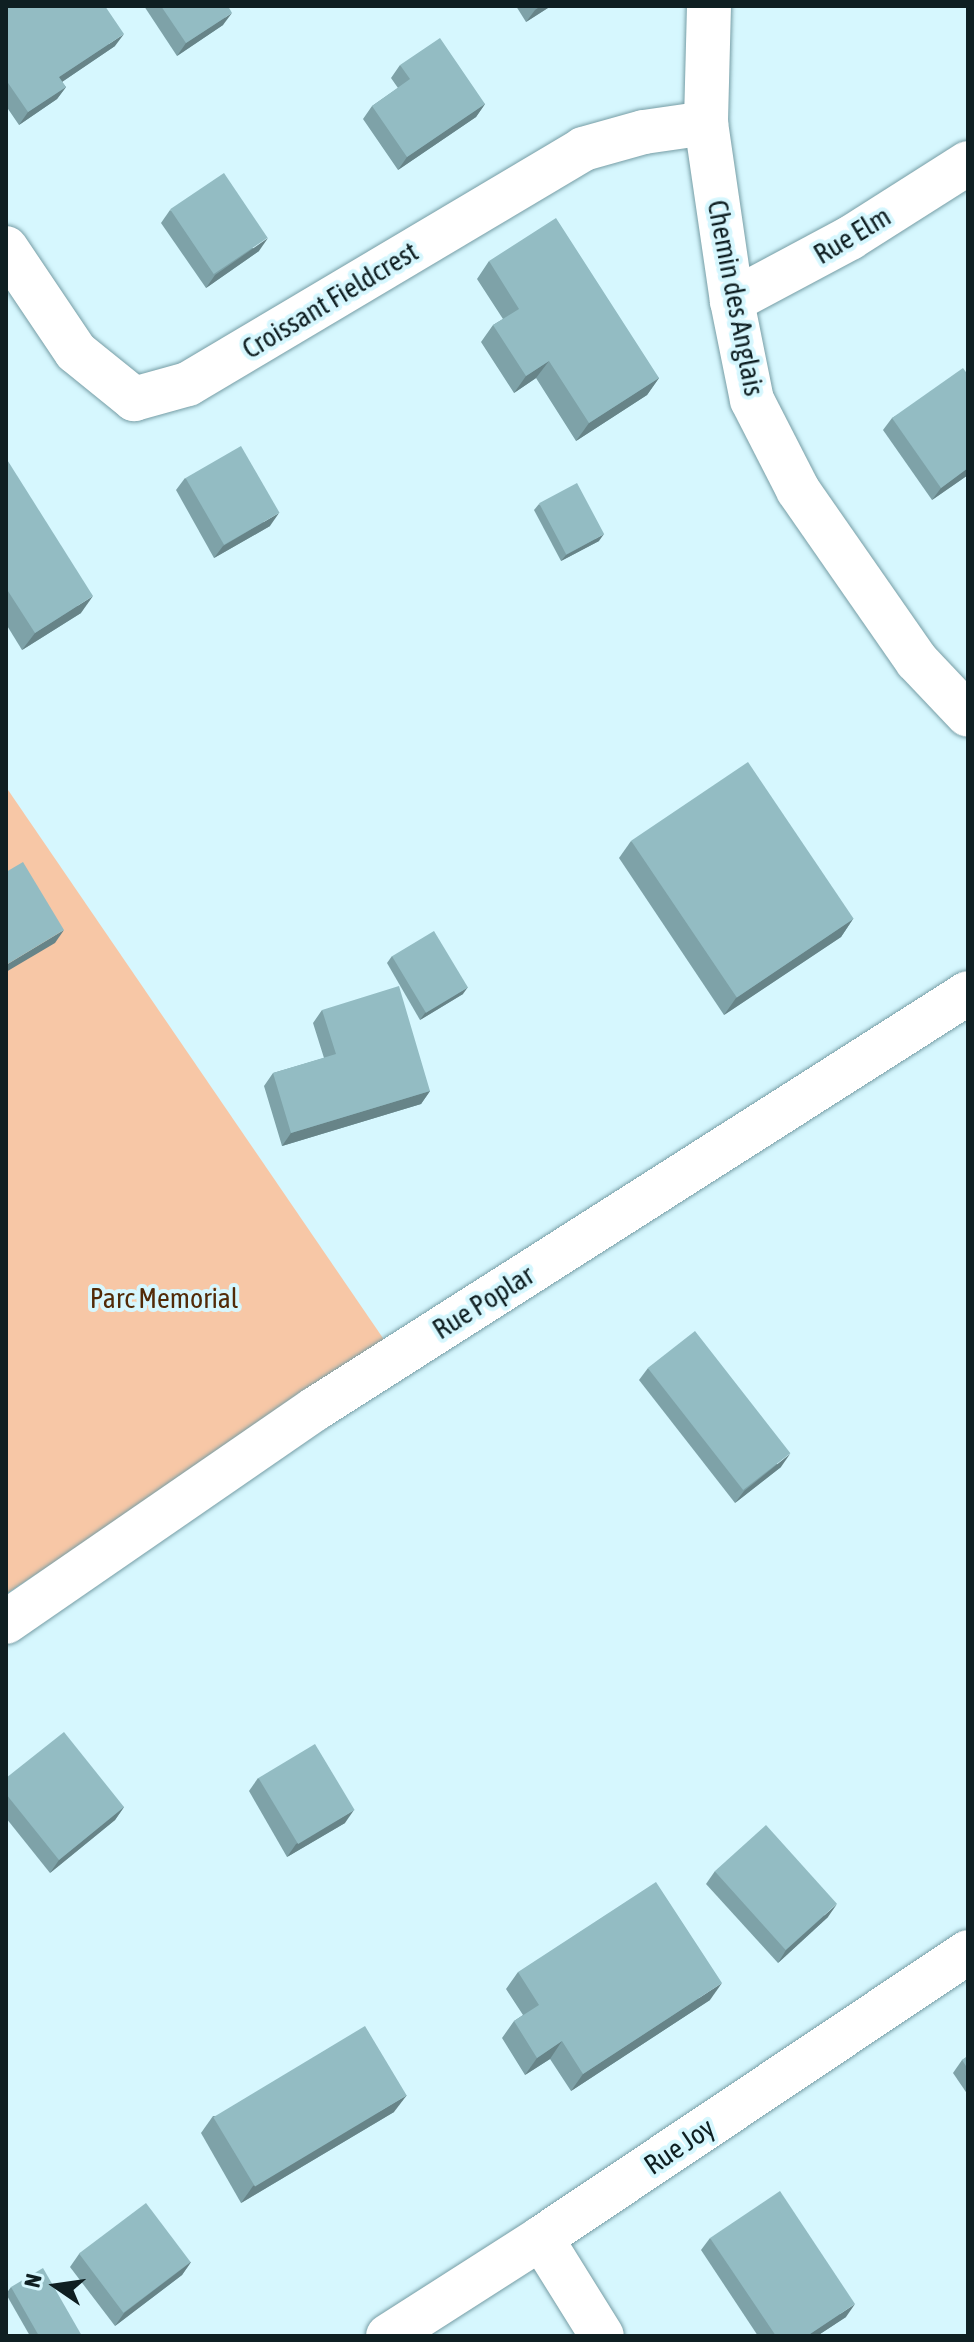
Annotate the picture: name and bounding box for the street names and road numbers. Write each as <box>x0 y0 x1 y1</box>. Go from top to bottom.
street label: Chemin des Anglais <box>701 197 771 399</box>
street label: Rue Elm <box>808 199 896 271</box>
street label: Croissant Fieldcrest <box>236 234 424 366</box>
street label: Rue Poplar <box>426 1258 540 1346</box>
street label: Rue Joy <box>638 2110 720 2182</box>

